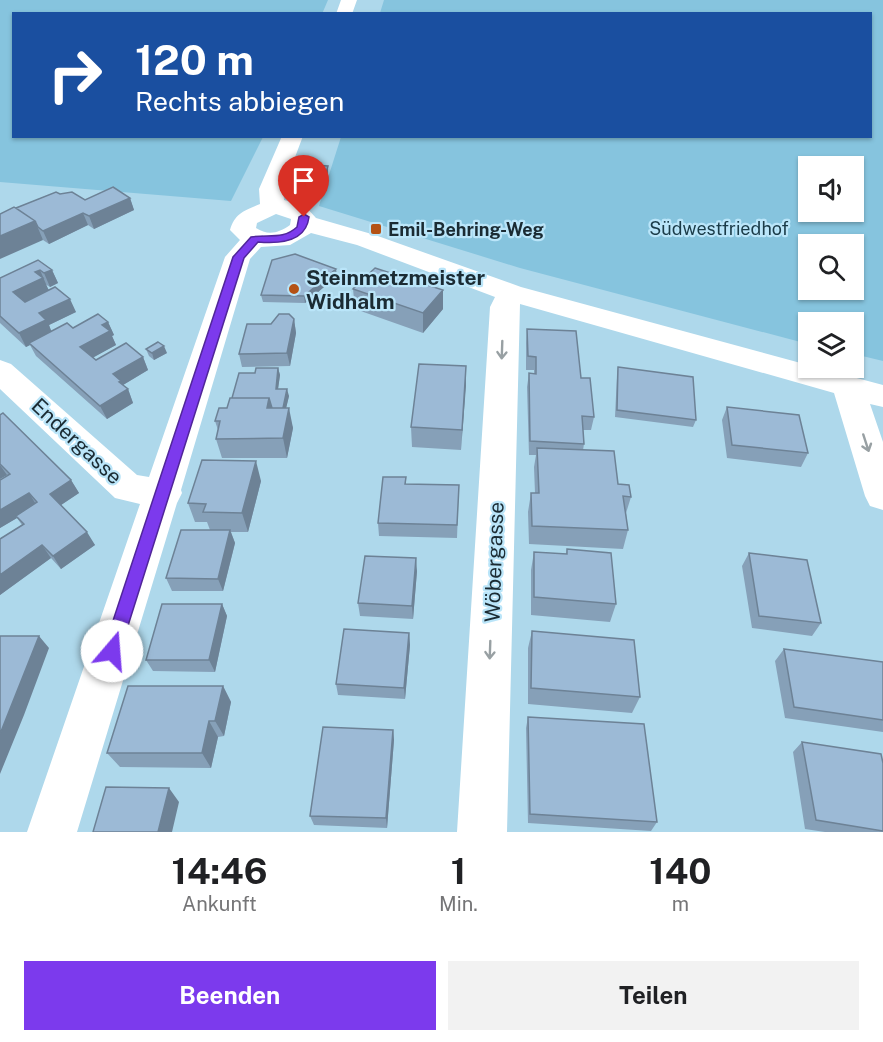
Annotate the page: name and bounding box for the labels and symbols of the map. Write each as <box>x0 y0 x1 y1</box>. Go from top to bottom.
pin <box>278 155 329 217</box>
park label: Südwestfriedhof <box>649 218 789 239</box>
place label: Emil-Behring-Weg <box>388 219 544 240</box>
marker: Emil-Behring-Weg <box>369 222 383 236</box>
place label: Steinmetzmeister Widhalm <box>306 265 486 314</box>
marker: Steinmetzmeister Widhalm <box>287 282 301 296</box>
one-way arrow <box>497 340 508 360</box>
street label: Endergasse <box>27 393 127 489</box>
one-way arrow <box>861 433 872 452</box>
street label: Wöbergasse <box>479 501 509 623</box>
position arrow <box>80 619 144 683</box>
one-way arrow <box>484 640 495 660</box>

